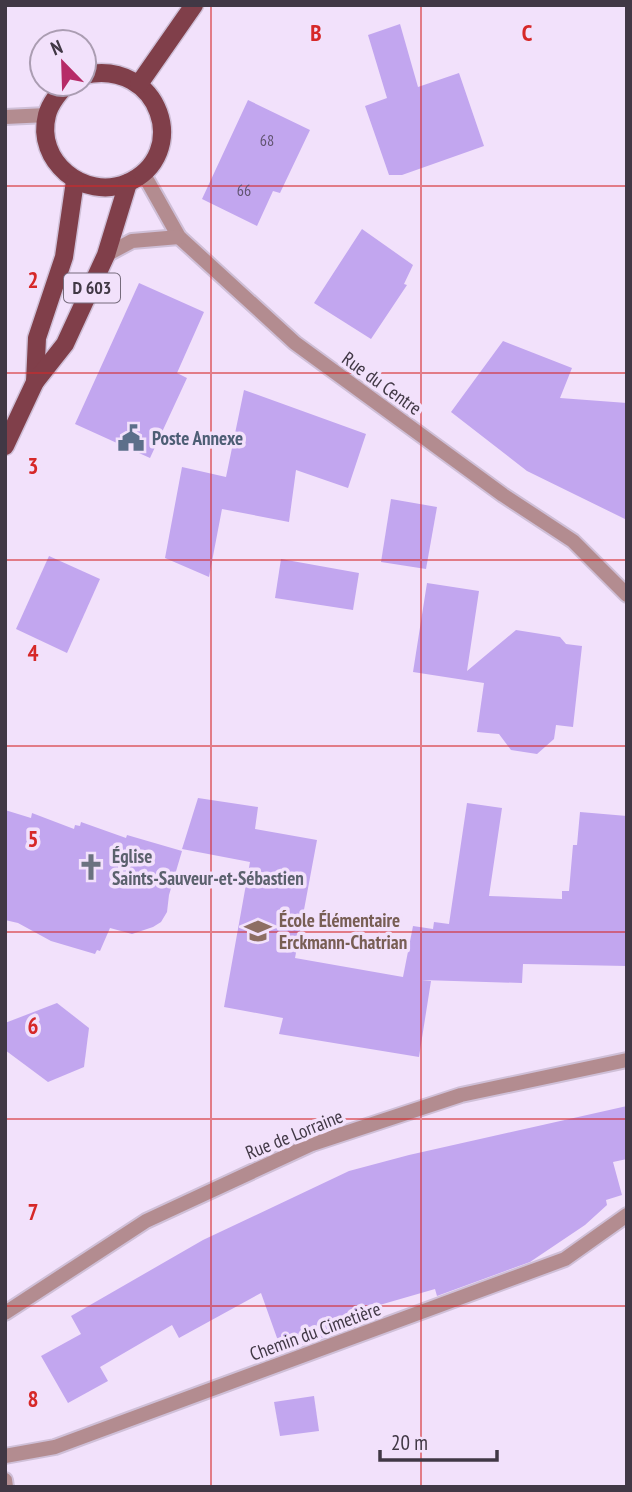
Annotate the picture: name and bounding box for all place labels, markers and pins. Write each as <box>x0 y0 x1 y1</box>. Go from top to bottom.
public building icon: Poste Annexe <box>116 423 146 453</box>
place label: Poste Annexe <box>152 426 243 450</box>
place label: Église Saints-Sauveur-et-Sébastien <box>112 844 304 890</box>
church icon: Église Saints-Sauveur-et-Sébastien <box>76 852 106 882</box>
place label: École Élémentaire Erckmann-Chatrian <box>279 908 407 954</box>
school or university icon: École Élémentaire Erckmann-Chatrian <box>243 916 273 946</box>

